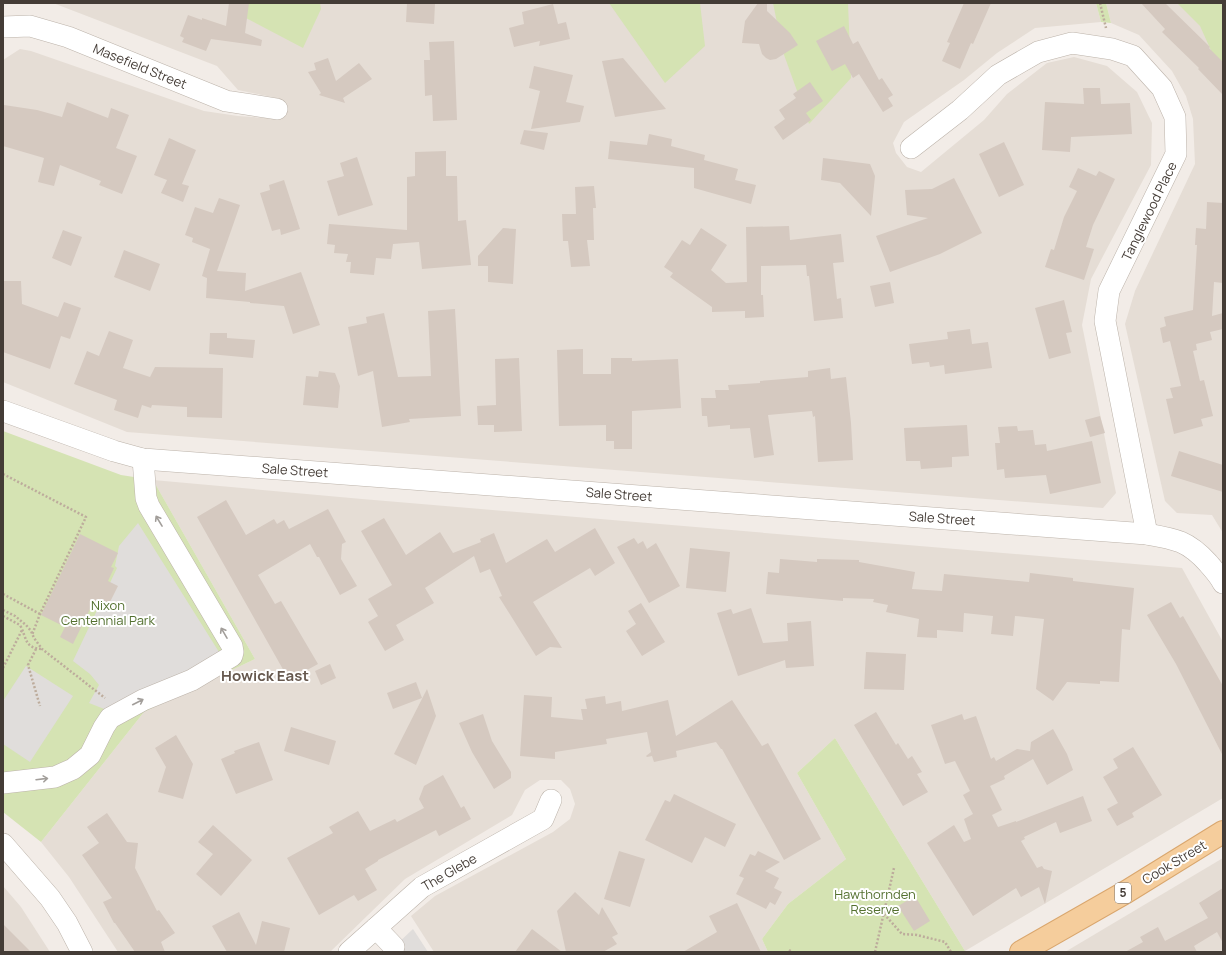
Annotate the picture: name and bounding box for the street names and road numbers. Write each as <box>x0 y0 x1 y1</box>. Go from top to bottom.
street label: Masefield Street <box>90 39 190 93</box>
street label: Tanglewood Place <box>1117 158 1181 263</box>
street label: Sale Street <box>261 459 329 481</box>
street label: Sale Street <box>585 483 653 505</box>
street label: Sale Street <box>908 507 976 529</box>
street label: Cook Street <box>1139 836 1209 888</box>
street label: The Glebe <box>418 849 480 895</box>
road number: 5 <box>1115 883 1131 903</box>

